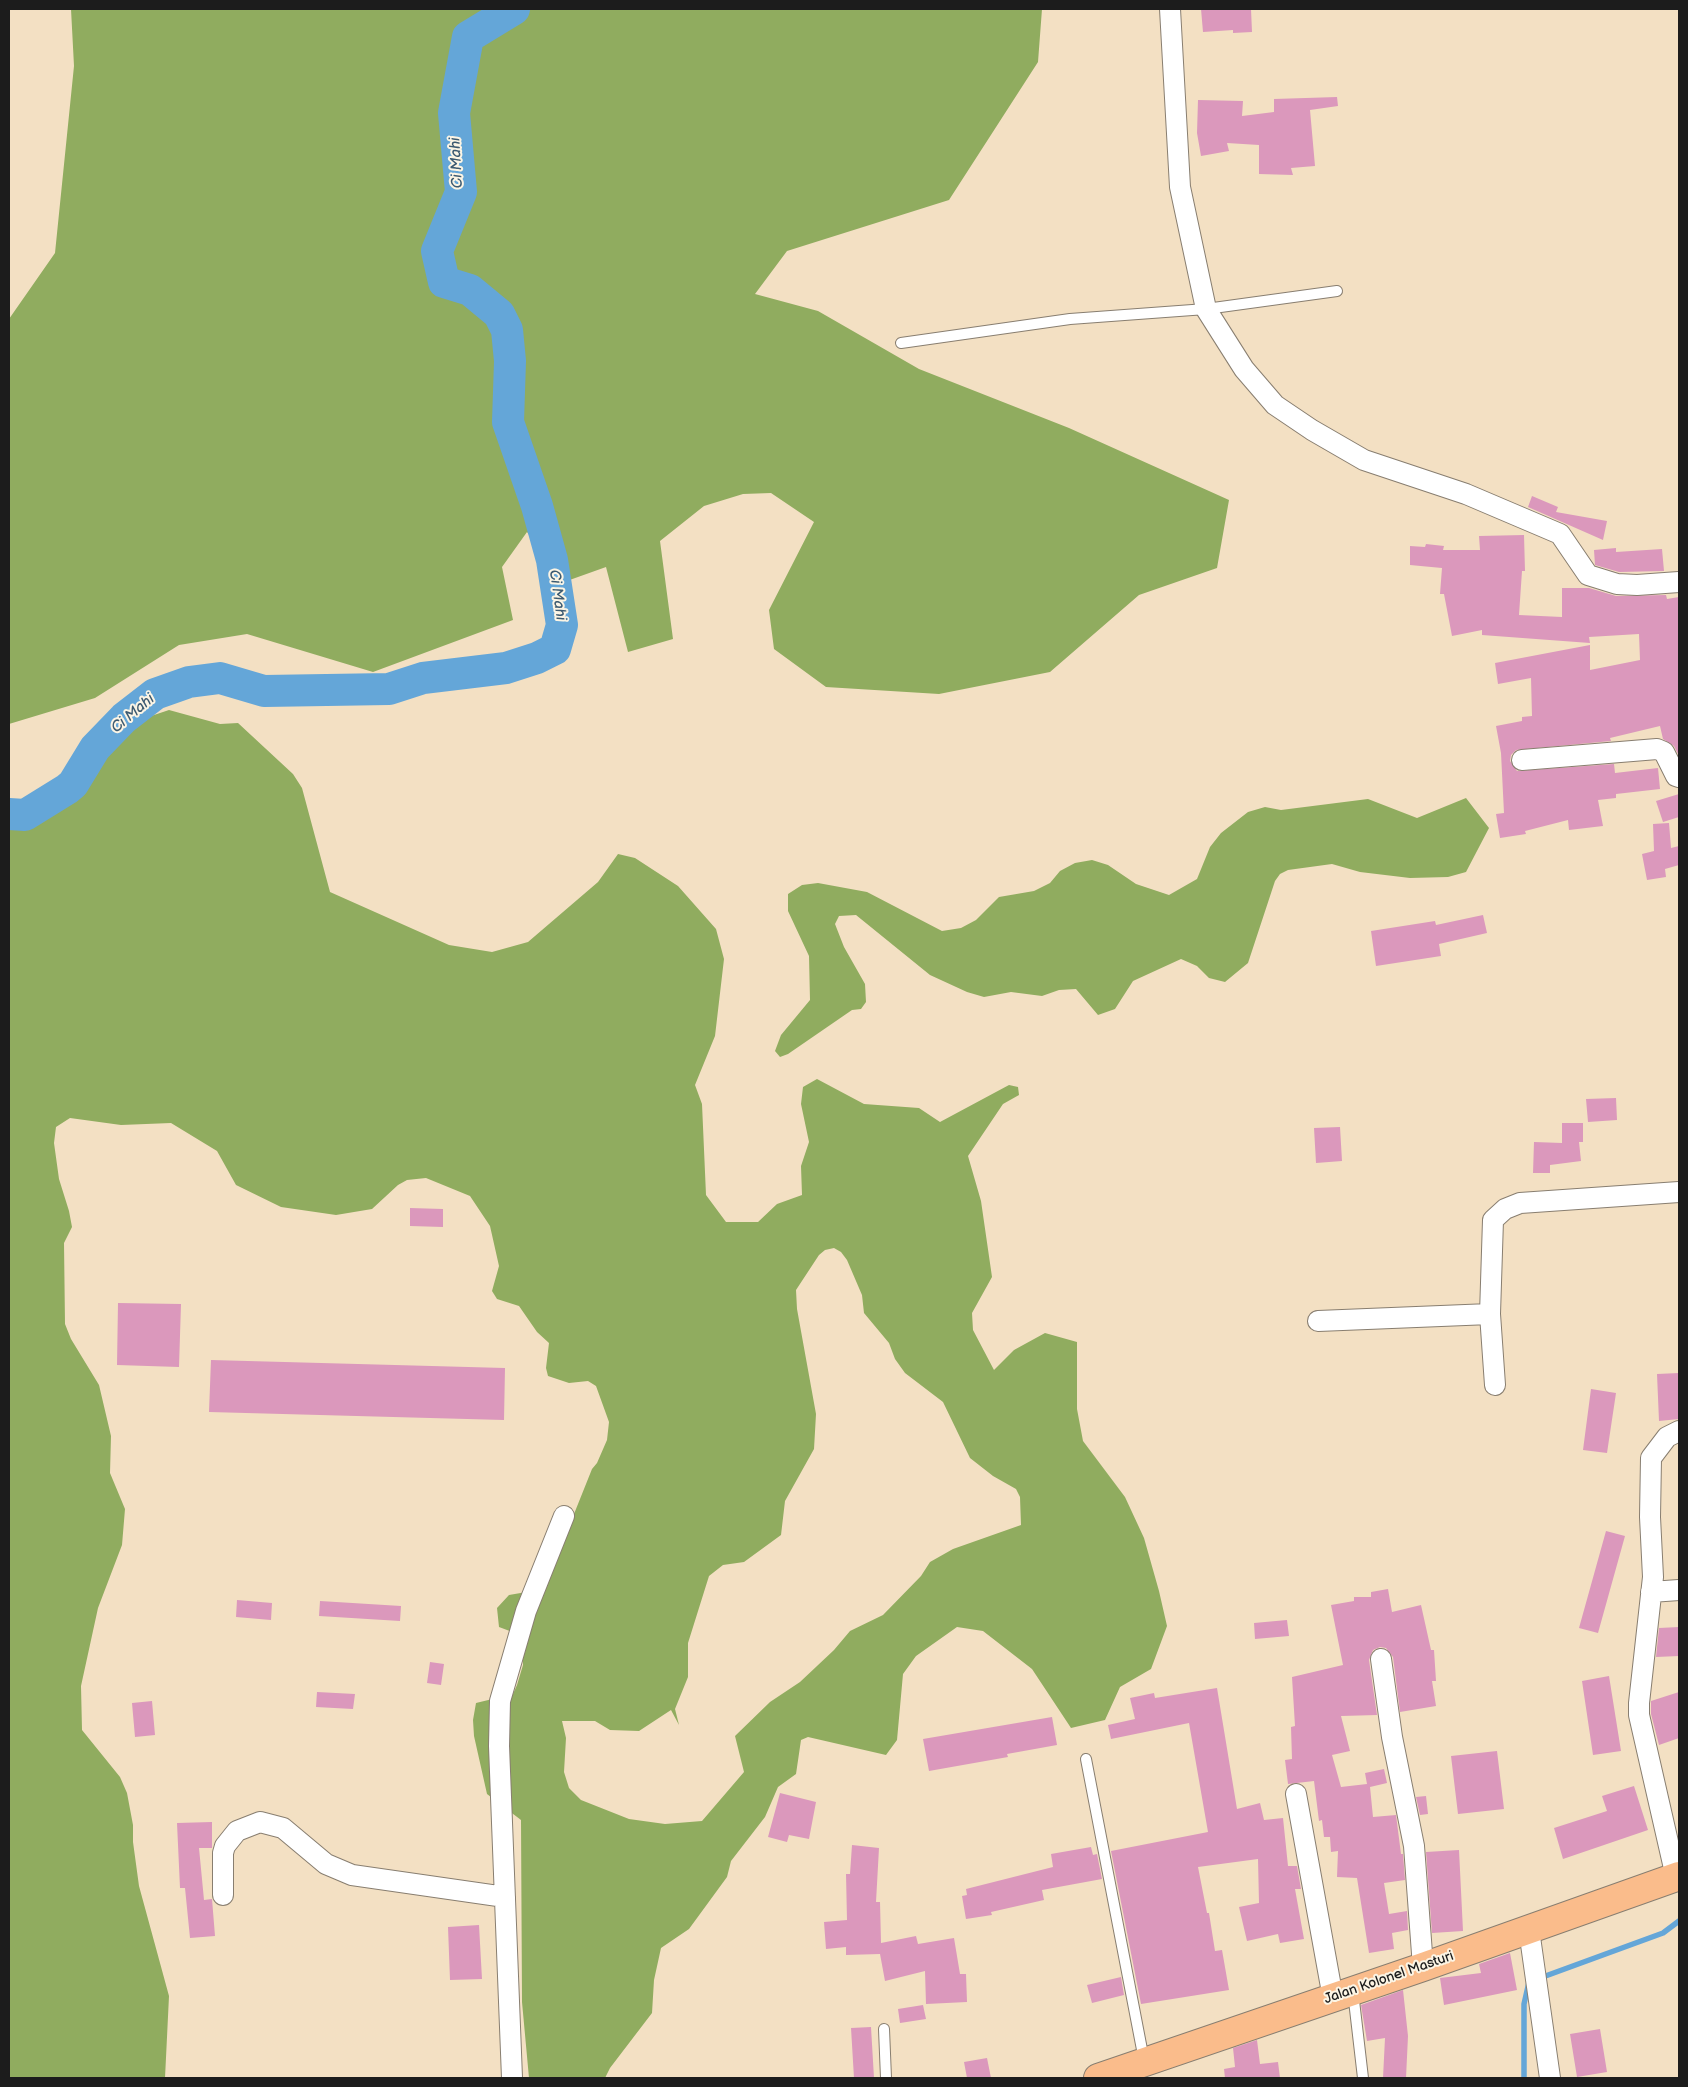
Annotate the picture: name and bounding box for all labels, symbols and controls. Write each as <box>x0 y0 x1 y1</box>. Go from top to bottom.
water label: Ci Mahi <box>447 137 467 189</box>
water label: Ci Mahi <box>545 569 569 621</box>
water label: Ci Mahi <box>108 691 158 737</box>
street label: Jalan Kolonel Masturi <box>1322 1948 1456 2008</box>

